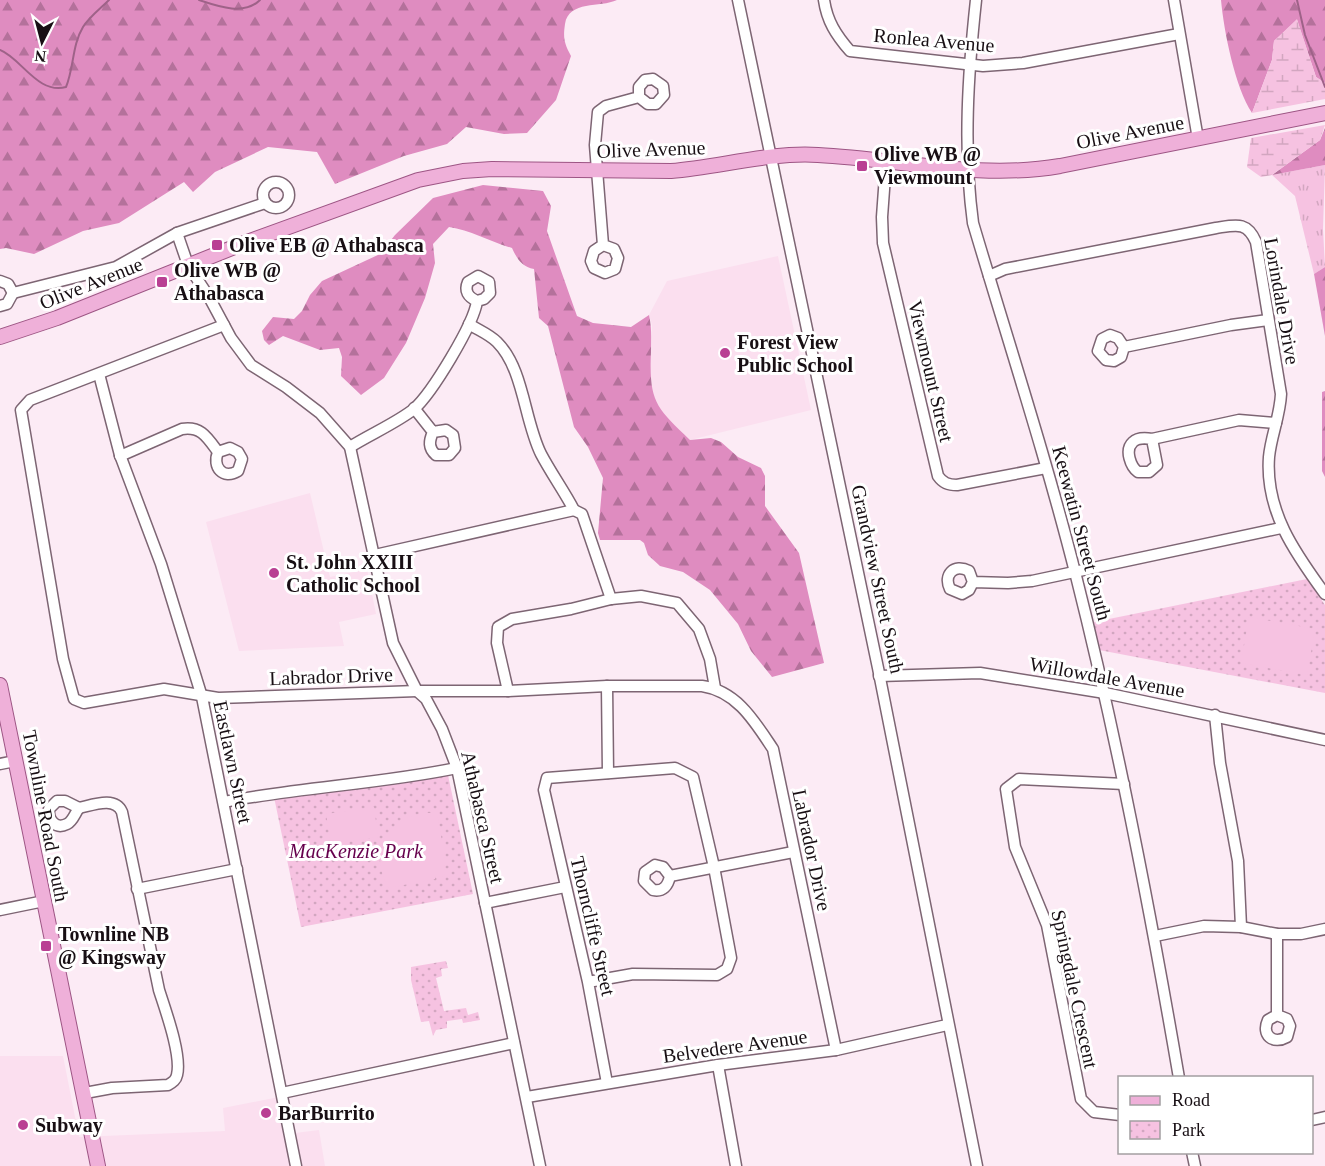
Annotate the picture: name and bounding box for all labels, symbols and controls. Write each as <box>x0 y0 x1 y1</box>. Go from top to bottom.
north arrow <box>12 12 72 72</box>
street label: Ronlea Avenue <box>873 24 995 56</box>
text: N <box>33 47 47 65</box>
street label: Olive Avenue <box>1074 111 1186 153</box>
street label: Olive Avenue <box>596 136 706 162</box>
place label: Olive WB @ Viewmount <box>874 143 981 188</box>
marker: Olive WB @ Viewmount <box>855 159 869 173</box>
place label: Olive EB @ Athabasca <box>229 234 424 257</box>
street label: Lorindale Drive <box>1260 236 1304 366</box>
marker: Olive EB @ Athabasca <box>210 238 224 252</box>
street label: Olive Avenue <box>36 252 146 314</box>
place label: Olive WB @ Athabasca <box>174 259 281 304</box>
marker: Olive WB @ Athabasca <box>155 275 169 289</box>
street label: Viewmount Street <box>904 298 958 444</box>
place label: Forest View Public School <box>737 331 854 376</box>
marker: Forest View Public School <box>718 346 732 360</box>
street label: Keewatin Street South <box>1048 443 1116 623</box>
street label: Grandview Street South <box>847 483 909 675</box>
place label: St. John XXIII Catholic School <box>286 551 420 596</box>
marker: St. John XXIII Catholic School <box>267 566 281 580</box>
street label: Willowdale Avenue <box>1028 653 1186 701</box>
street label: Labrador Drive <box>269 663 393 689</box>
street label: Eastlawn Street <box>209 699 257 826</box>
street label: Townline Road South <box>19 728 73 904</box>
street label: Athabasca Street <box>457 749 509 886</box>
street label: Labrador Drive <box>788 787 836 913</box>
park label: MacKenzie Park <box>288 840 424 862</box>
street label: Thorncliffe Street <box>566 854 620 998</box>
street label: Springdale Crescent <box>1046 908 1103 1071</box>
place label: Townline NB @ Kingsway <box>58 923 169 969</box>
marker: Townline NB @ Kingsway <box>39 939 53 953</box>
street label: Belvedere Avenue <box>661 1025 809 1067</box>
legend <box>1118 1076 1313 1154</box>
text: Road <box>1172 1090 1210 1110</box>
place label: BarBurrito <box>278 1102 375 1124</box>
marker: BarBurrito <box>259 1106 273 1120</box>
place label: Subway <box>35 1114 103 1137</box>
marker: Subway <box>16 1118 30 1132</box>
text: Park <box>1172 1120 1205 1140</box>

